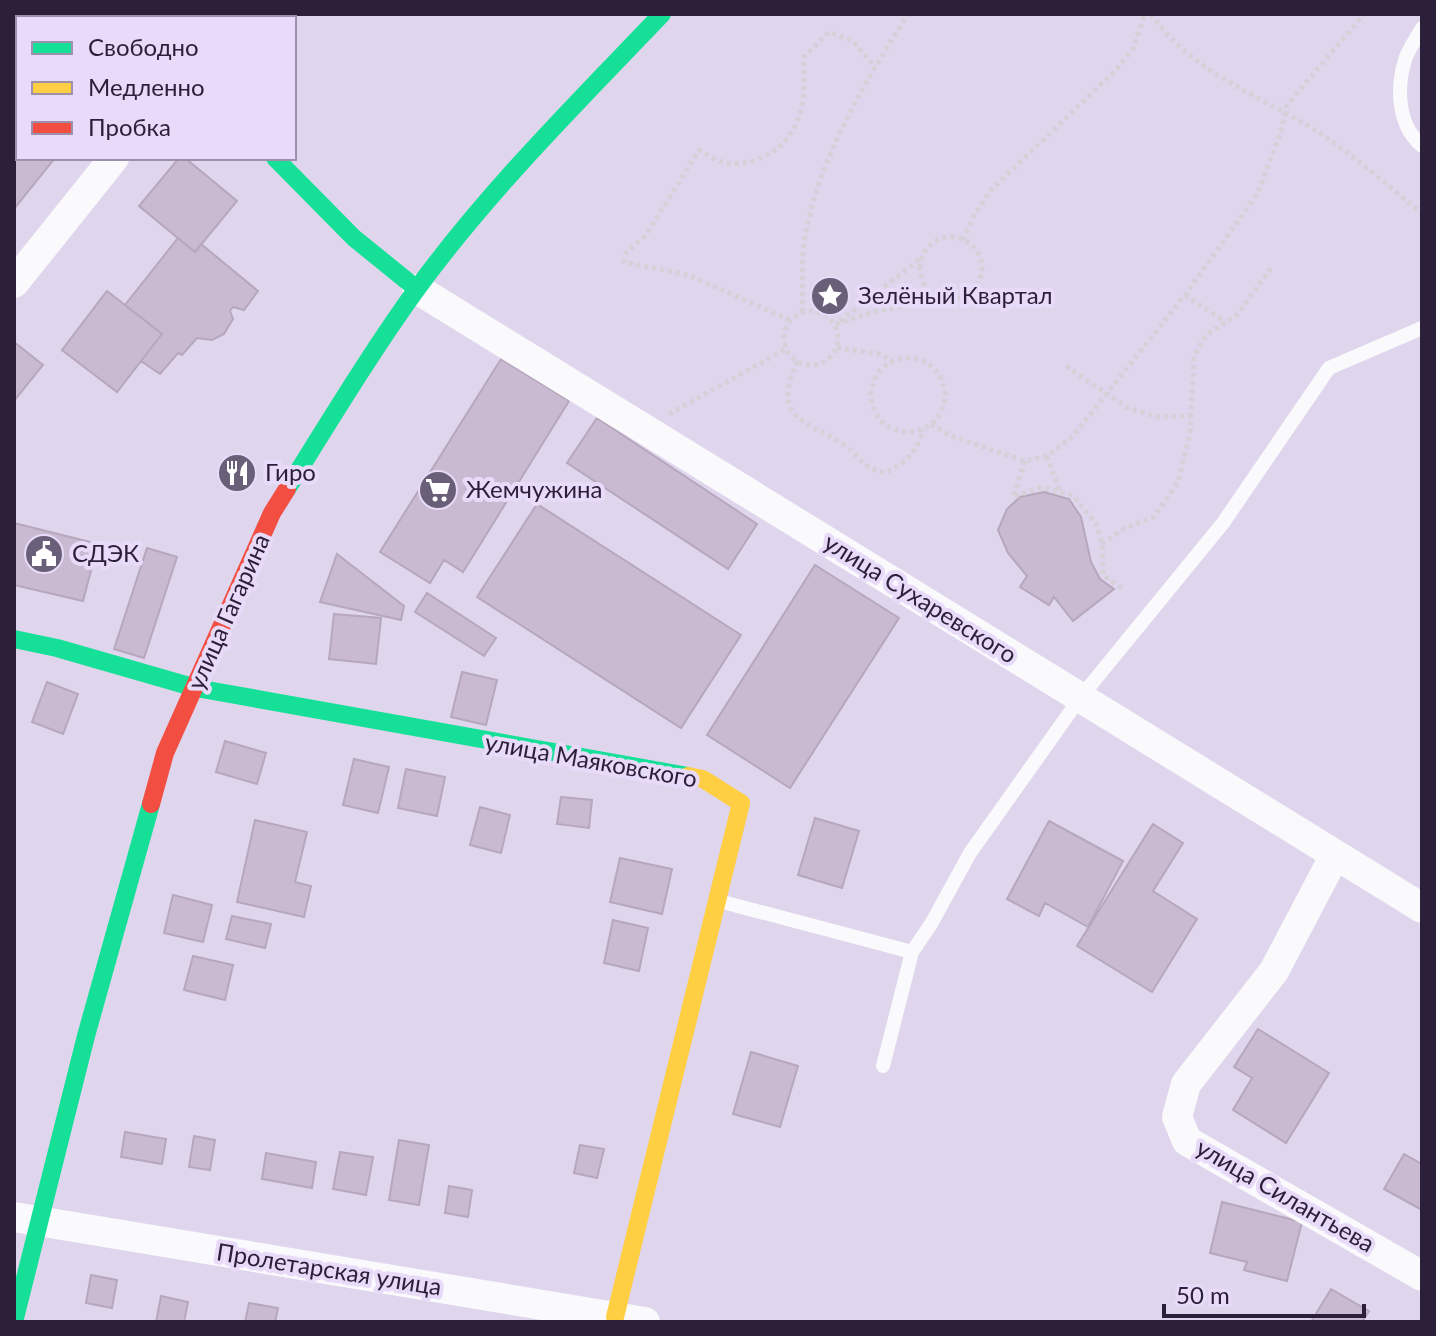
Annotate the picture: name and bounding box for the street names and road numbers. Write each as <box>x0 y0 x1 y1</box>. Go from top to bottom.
street label: улица Сухаревского <box>819 527 1022 669</box>
street label: улица Гагарина <box>180 529 275 694</box>
street label: улица Маяковского <box>483 727 700 792</box>
street label: улица Силантьева <box>1191 1132 1380 1258</box>
street label: Пролетарская улица <box>215 1236 444 1301</box>

